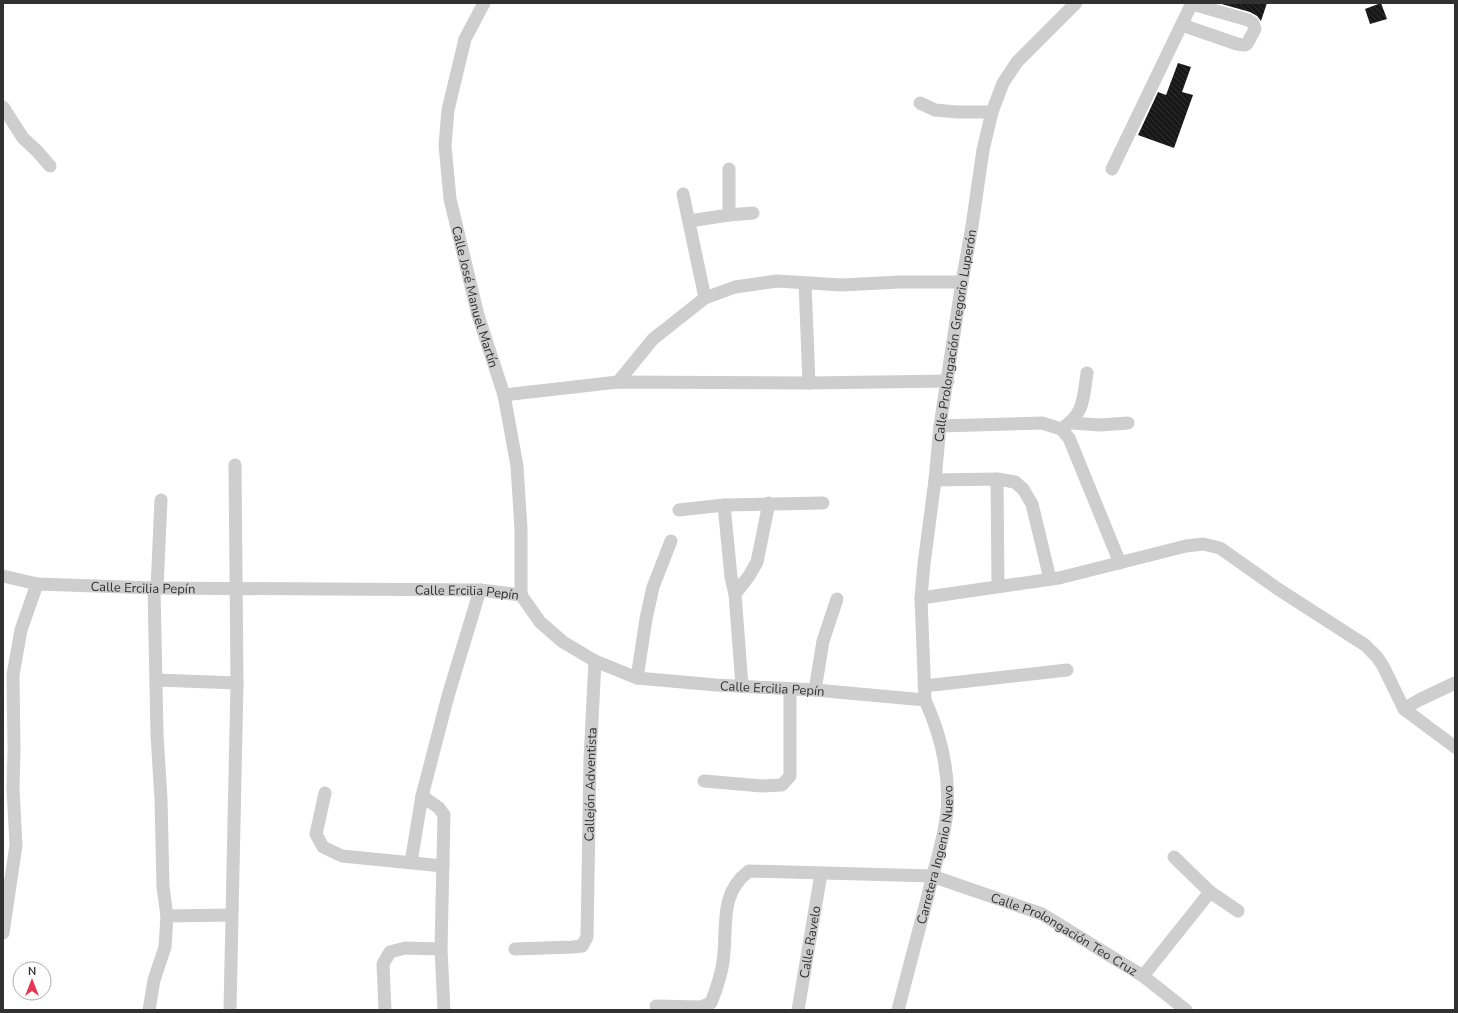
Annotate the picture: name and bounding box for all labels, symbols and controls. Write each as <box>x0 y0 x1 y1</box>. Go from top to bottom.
street label: Calle José Manuel Martín <box>447 224 503 370</box>
street label: Calle Prolongación Gregorio Luperón <box>931 228 981 443</box>
street label: Calle Ercilia Pepín <box>90 578 195 598</box>
street label: Calle Ercilia Pepín <box>415 582 520 605</box>
street label: Calle Ercilia Pepín <box>720 677 825 701</box>
street label: Callejón Adventista <box>581 727 602 842</box>
street label: Carretera Ingenio Nuevo <box>913 785 958 926</box>
street label: Calle Prolongación Teo Cruz <box>988 889 1141 980</box>
street label: Calle Ravelo <box>795 904 825 980</box>
north arrow <box>12 961 52 1001</box>
text: N <box>28 964 36 979</box>

